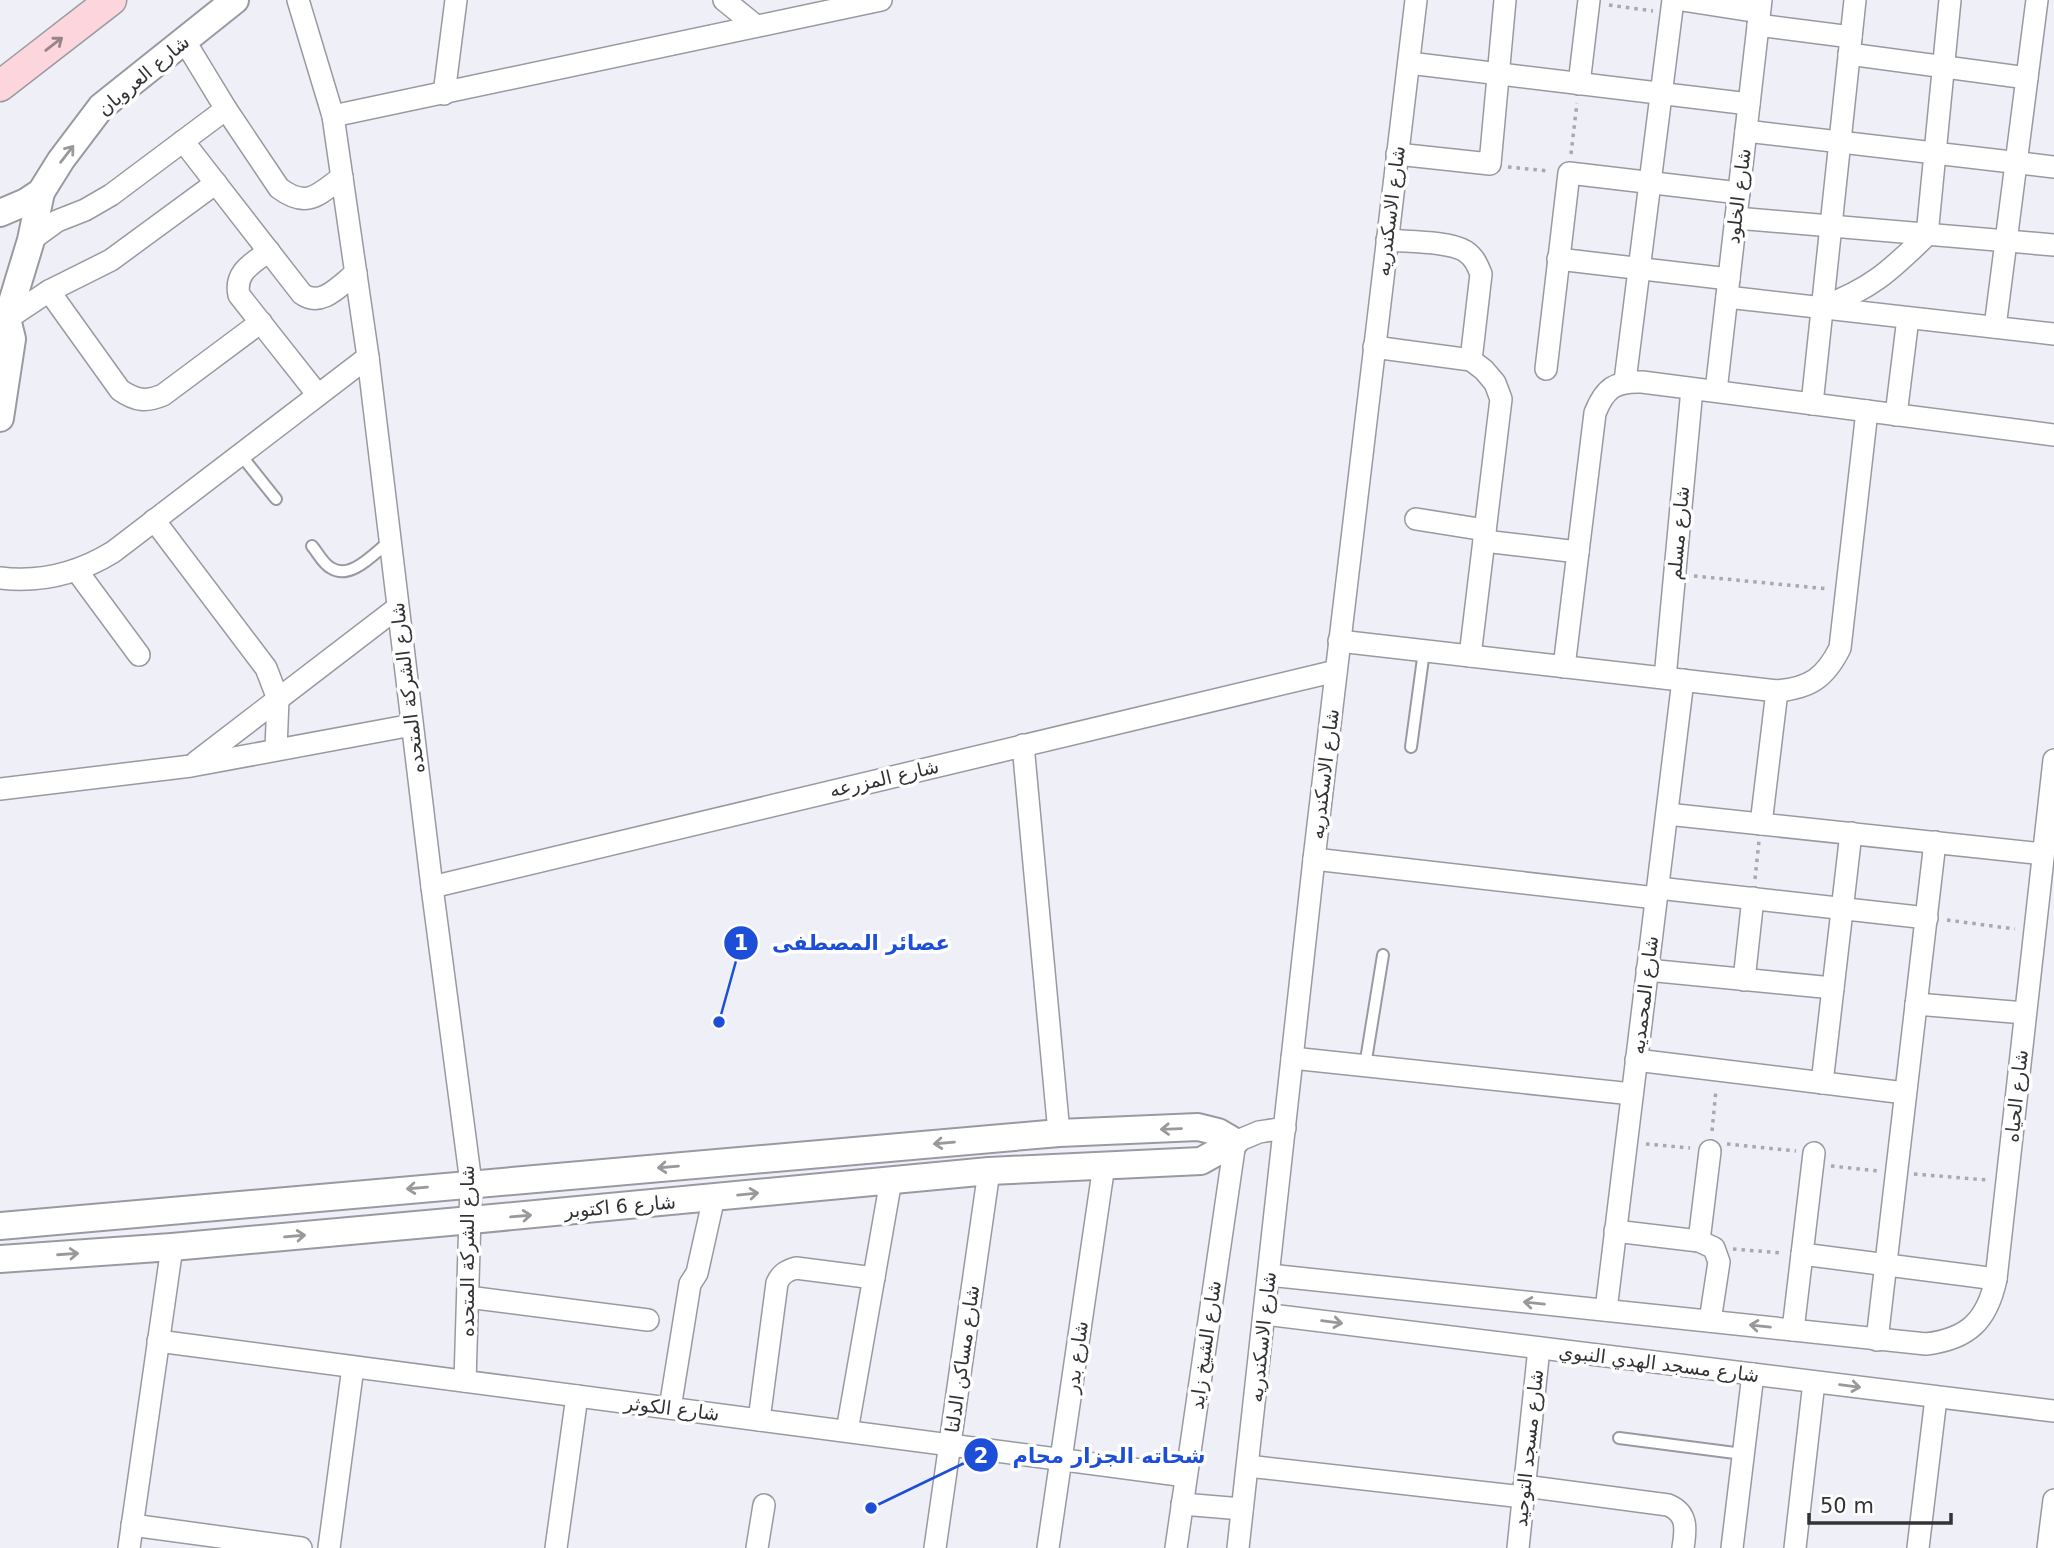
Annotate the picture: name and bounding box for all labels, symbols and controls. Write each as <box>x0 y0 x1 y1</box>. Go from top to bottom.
street label: شارع العروبان <box>93 30 194 121</box>
one-way arrow <box>44 37 63 51</box>
one-way arrow <box>59 145 74 163</box>
street label: شارع الاسكندريه <box>1371 145 1410 278</box>
street label: شارع الخلود <box>1721 147 1756 245</box>
street label: شارع مسلم <box>1663 485 1694 581</box>
street label: شارع الشركة المتحده <box>386 601 429 775</box>
street label: شارع الاسكندريه <box>1305 708 1344 841</box>
street label: شارع المزرعه <box>827 755 941 802</box>
callout: عصائر المصطفى <box>723 922 964 964</box>
text: 1 <box>734 931 748 955</box>
text: عصائر المصطفى <box>772 931 950 955</box>
street label: شارع المحمديه <box>1626 935 1663 1056</box>
street label: شارع الحياه <box>2000 1049 2033 1144</box>
one-way arrow <box>1159 1122 1182 1135</box>
one-way arrow <box>933 1137 955 1150</box>
one-way arrow <box>657 1161 680 1174</box>
street label: شارع الشركة المتحده <box>456 1165 479 1337</box>
one-way arrow <box>406 1182 429 1195</box>
one-way arrow <box>736 1187 759 1200</box>
street label: شارع 6 اكتوبر <box>562 1190 677 1223</box>
one-way arrow <box>510 1209 532 1222</box>
one-way arrow <box>283 1229 306 1242</box>
one-way arrow <box>56 1247 79 1260</box>
street label: شارع الاسكندريه <box>1244 1271 1281 1403</box>
street label: شارع الشيخ زايد <box>1185 1279 1226 1411</box>
street label: شارع مساكن الدلتا <box>941 1284 984 1434</box>
one-way arrow <box>1523 1296 1546 1309</box>
one-way arrow <box>1320 1316 1343 1329</box>
street label: شارع بدر <box>1060 1319 1093 1396</box>
one-way arrow <box>1749 1320 1772 1333</box>
street label: شارع مسجد الهدي النبوي <box>1557 1340 1760 1387</box>
street label: شارع مسجد التوحيد <box>1509 1368 1548 1528</box>
one-way arrow <box>1838 1380 1860 1393</box>
street label: شارع الكوثر <box>622 1391 721 1426</box>
callout: شحاته الجزار محام <box>963 1434 1219 1476</box>
text: 2 <box>974 1444 988 1468</box>
text: شحاته الجزار محام <box>1013 1444 1205 1468</box>
scale bar <box>1809 1482 1951 1526</box>
text: 50 m <box>1820 1494 1874 1518</box>

